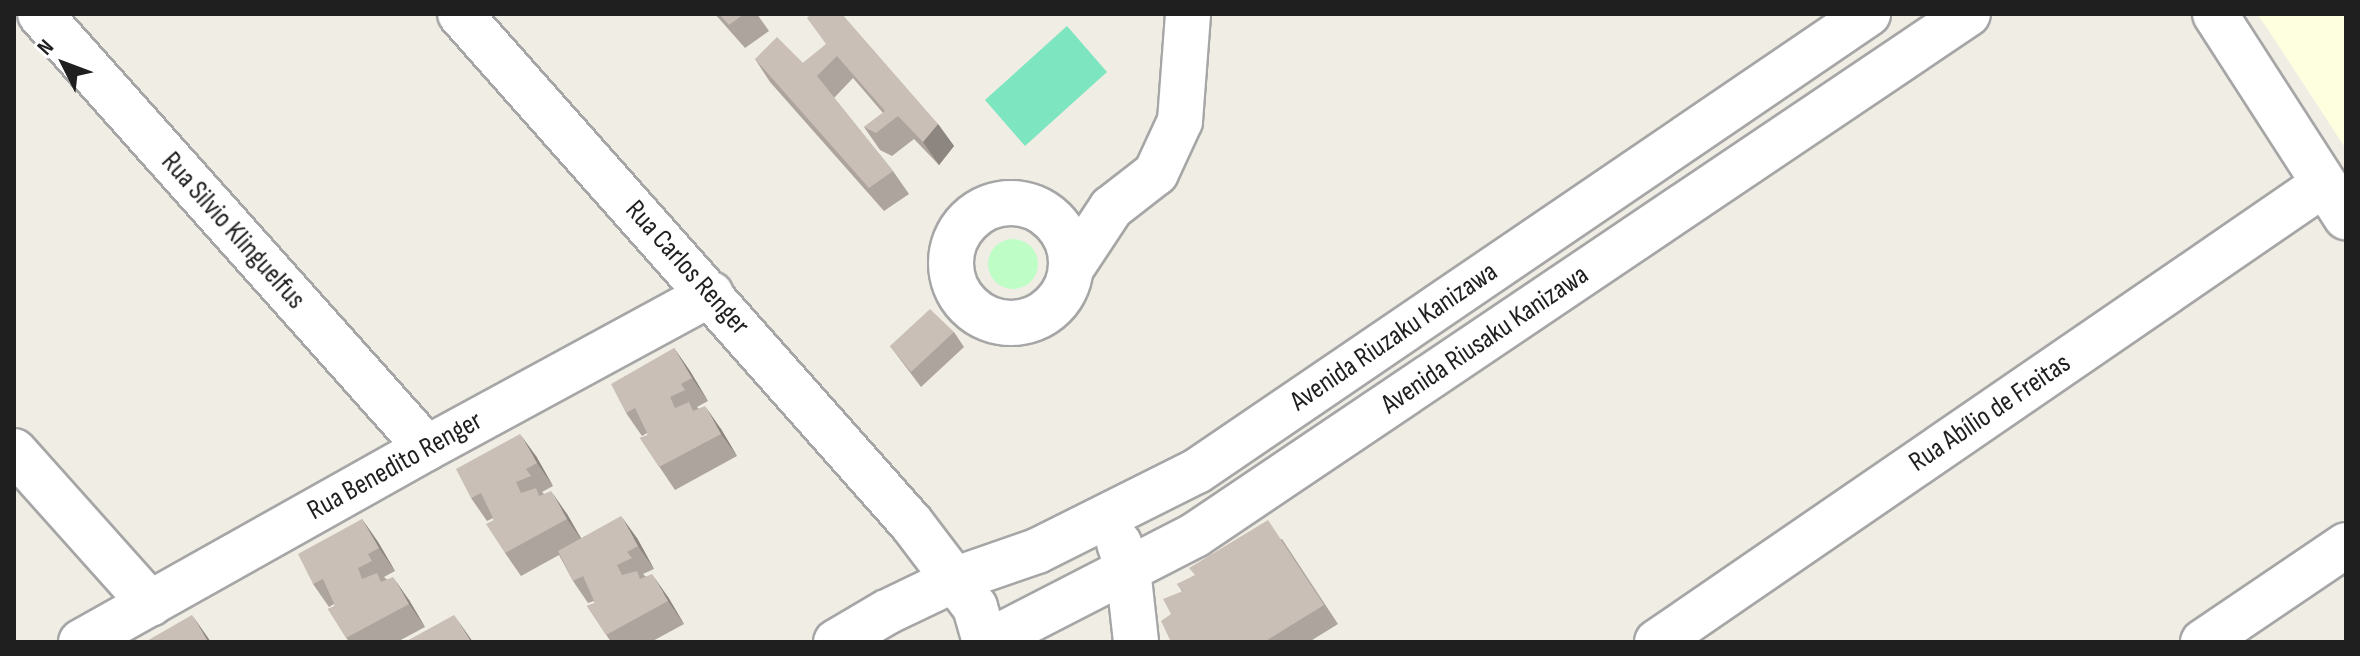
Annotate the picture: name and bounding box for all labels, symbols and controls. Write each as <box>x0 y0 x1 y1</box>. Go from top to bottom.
north arrow <box>24 24 104 104</box>
text: N <box>32 34 60 61</box>
street label: Rua Silvio Klinguelfus <box>154 146 312 316</box>
street label: Rua Carlos Renger <box>618 194 756 342</box>
street label: Avenida Riuzaku Kanizawa <box>1284 255 1504 419</box>
street label: Avenida Riusaku Kanizawa <box>1375 258 1595 422</box>
street label: Rua Abílio de Freitas <box>1903 347 2077 479</box>
street label: Rua Benedito Renger <box>302 404 488 528</box>

